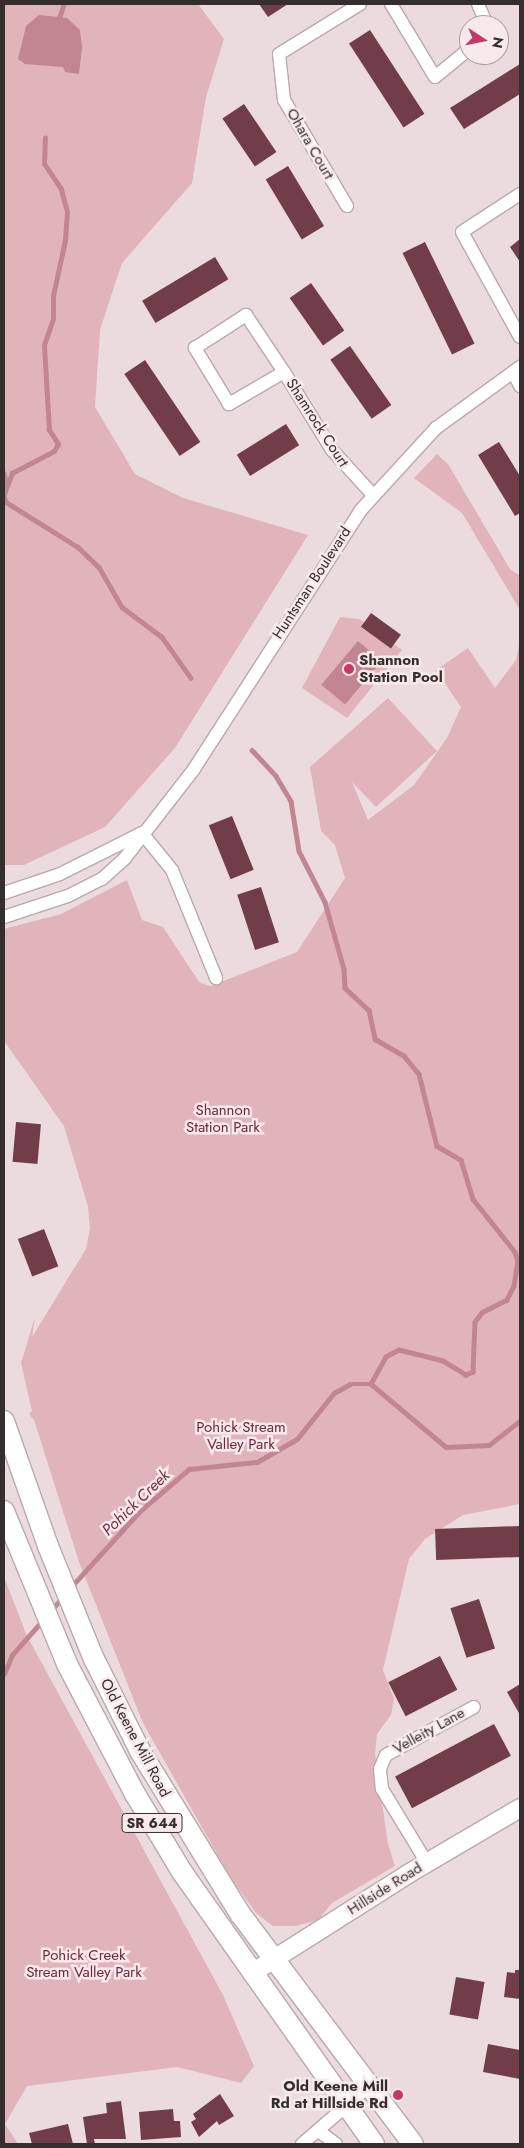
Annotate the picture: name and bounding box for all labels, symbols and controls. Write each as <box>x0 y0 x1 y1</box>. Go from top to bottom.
north arrow <box>459 15 509 65</box>
text: N <box>487 35 509 50</box>
street label: Ohara Court <box>282 105 338 183</box>
street label: Shamrock Court <box>282 376 352 470</box>
street label: Huntsman Boulevard <box>269 523 355 643</box>
place label: Shannon Station Pool <box>359 651 443 686</box>
marker: Shannon Station Pool <box>343 663 355 675</box>
park label: Shannon Station Park <box>186 1101 260 1136</box>
park label: Pohick Stream Valley Park <box>196 1418 286 1453</box>
water label: Pohick Creek <box>98 1466 174 1540</box>
street label: Old Keene Mill Road <box>96 1676 174 1800</box>
street label: Velleity Lane <box>390 1704 468 1758</box>
road number: SR 644 <box>121 1812 183 1835</box>
street label: Hillside Road <box>344 1859 426 1919</box>
park label: Pohick Creek Stream Valley Park <box>26 1946 142 1981</box>
place label: Old Keene Mill Rd at Hillside Rd <box>271 2077 388 2112</box>
marker: Old Keene Mill Rd at Hillside Rd <box>392 2089 404 2101</box>

